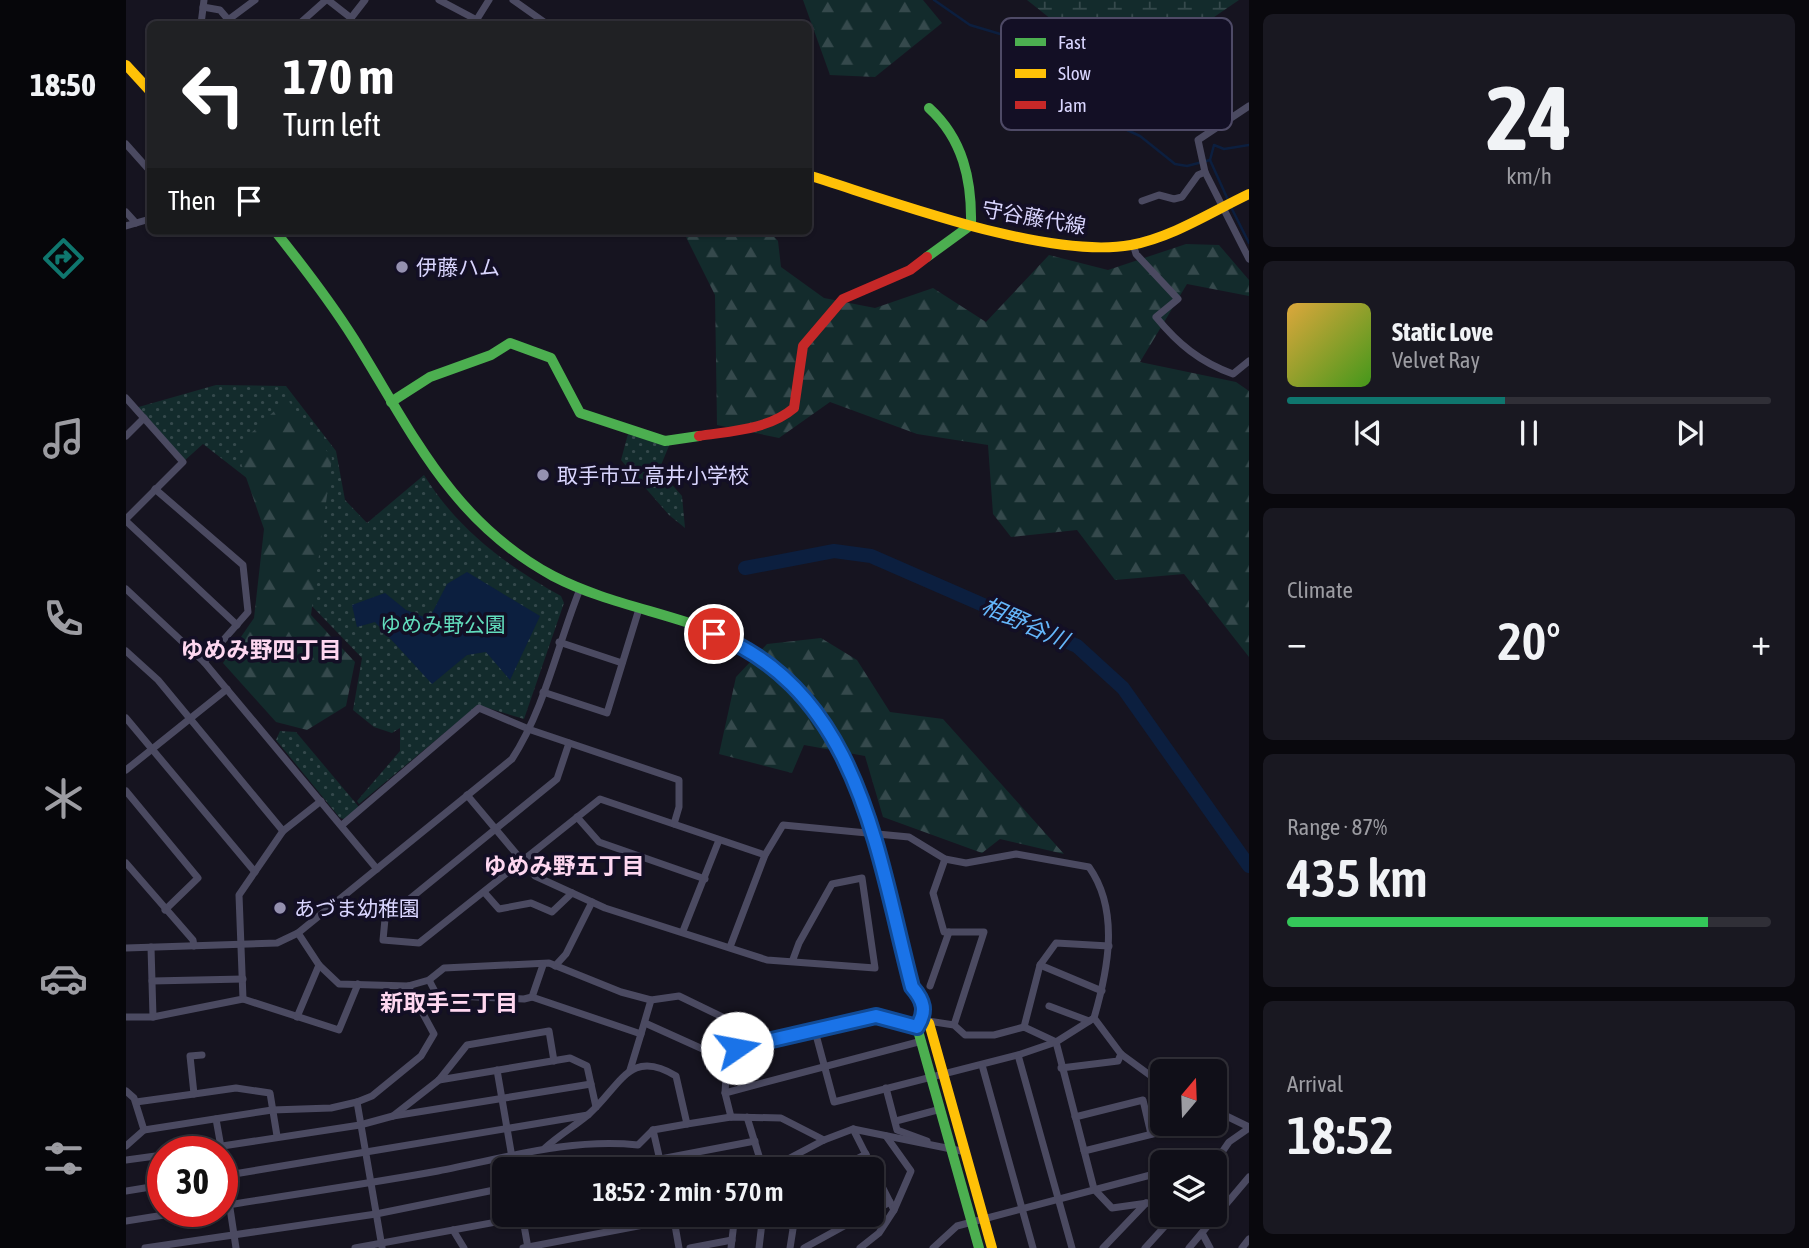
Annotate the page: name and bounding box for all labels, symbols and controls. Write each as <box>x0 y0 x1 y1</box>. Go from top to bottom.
legend <box>1001 18 1232 130</box>
text: Fast <box>1058 31 1086 53</box>
text: 170 m <box>283 48 394 104</box>
icon: left <box>168 49 259 140</box>
text: Slow <box>1058 62 1092 84</box>
text: 24 <box>1486 65 1572 169</box>
text: 18:50 <box>30 66 96 103</box>
text: Jam <box>1058 94 1087 116</box>
text: Turn left <box>283 106 381 143</box>
text: km/h <box>1506 163 1552 189</box>
icon: arrive <box>230 182 268 220</box>
text: Then <box>168 186 216 216</box>
street label: 守谷藤代線 <box>980 196 1088 238</box>
icon: directions <box>39 234 88 283</box>
place label: 伊藤ハム <box>416 255 500 279</box>
marker: 伊藤ハム <box>394 259 410 275</box>
text: Static Love <box>1392 317 1493 347</box>
text: Velvet Ray <box>1392 347 1480 373</box>
icon: music <box>39 414 88 463</box>
icon: previous <box>1349 414 1387 452</box>
icon: pause <box>1510 414 1548 452</box>
icon: next <box>1671 414 1709 452</box>
place label: 取手市立 高井小学校 <box>557 463 749 487</box>
marker: 取手市立 高井小学校 <box>535 467 551 483</box>
text: Climate <box>1287 577 1353 603</box>
water label: 相野谷川 <box>978 592 1075 655</box>
icon: phone <box>39 594 88 643</box>
pin <box>684 604 744 664</box>
text: 20° <box>1497 611 1561 671</box>
park label: ゆめみ野公園 <box>380 612 506 636</box>
icon: arrive <box>695 615 733 653</box>
text: − <box>1287 620 1307 663</box>
text: + <box>1751 620 1771 663</box>
district label: ゆめみ野四丁目 <box>181 637 342 663</box>
icon: climate <box>39 774 88 823</box>
text: Range · 87% <box>1287 814 1387 840</box>
text: 435 km <box>1287 848 1428 908</box>
district label: ゆめみ野五丁目 <box>484 853 645 879</box>
place label: あづま幼稚園 <box>294 896 420 920</box>
marker: あづま幼稚園 <box>272 900 288 916</box>
icon: car <box>39 954 88 1003</box>
district label: 新取手三丁目 <box>380 990 518 1016</box>
position arrow <box>700 1011 774 1085</box>
north arrow <box>1150 1059 1227 1136</box>
map controls <box>1150 1059 1227 1227</box>
text: Arrival <box>1287 1071 1343 1097</box>
text: 18:52 <box>1287 1105 1394 1165</box>
icon: filters <box>39 1134 88 1183</box>
speed limit sign: 30 <box>147 1136 238 1227</box>
button: layers <box>1150 1150 1227 1227</box>
text: 18:52 · 2 min · 570 m <box>593 1177 783 1207</box>

